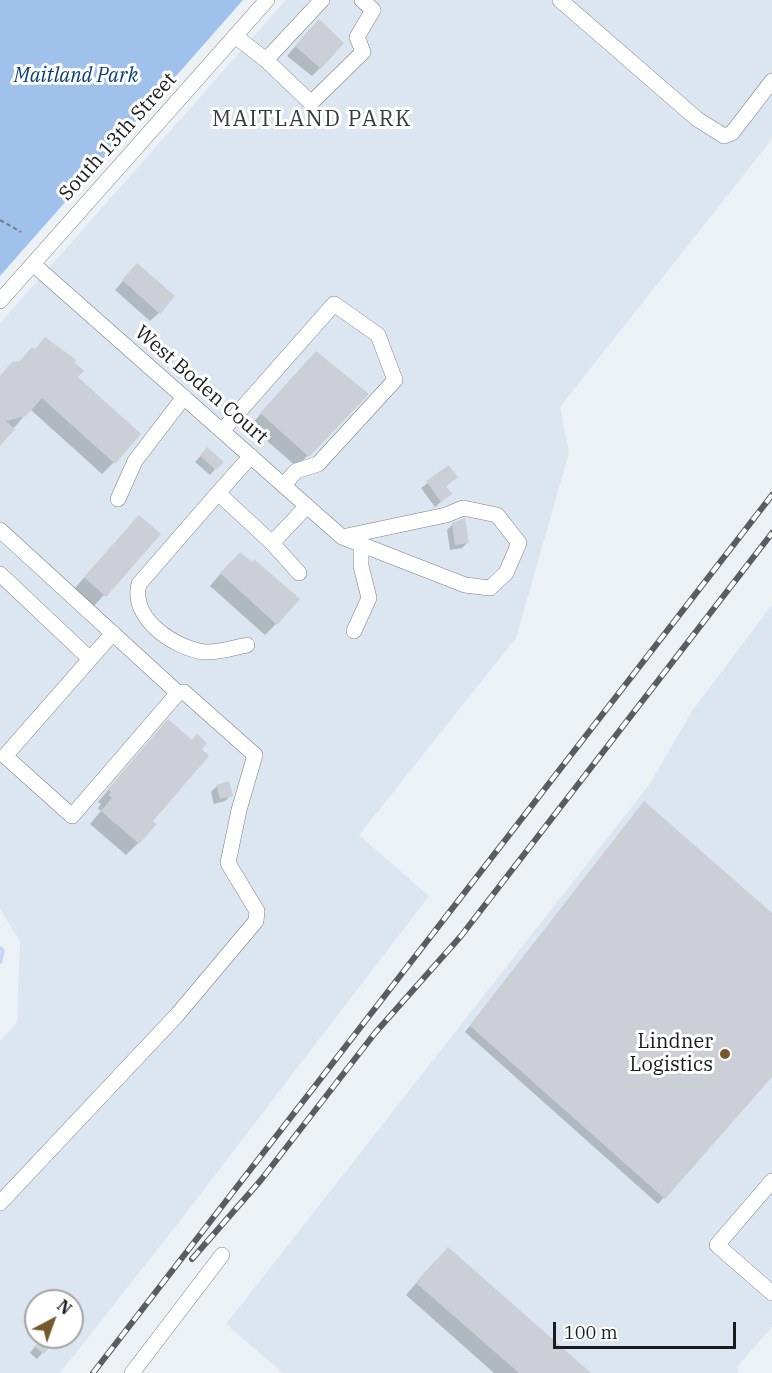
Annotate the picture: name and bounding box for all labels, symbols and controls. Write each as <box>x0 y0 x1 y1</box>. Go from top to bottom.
park label: Maitland Park <box>14 64 138 88</box>
street label: South 13th Street <box>54 68 182 206</box>
district label: MAITLAND PARK <box>212 107 412 133</box>
street label: West Boden Court <box>130 321 272 449</box>
place label: Lindner Logistics <box>630 1030 713 1077</box>
marker: Lindner Logistics <box>718 1047 732 1061</box>
north arrow <box>24 1289 84 1349</box>
text: N <box>53 1295 76 1319</box>
scale bar <box>556 1310 739 1348</box>
text: 100 m <box>564 1321 618 1344</box>

